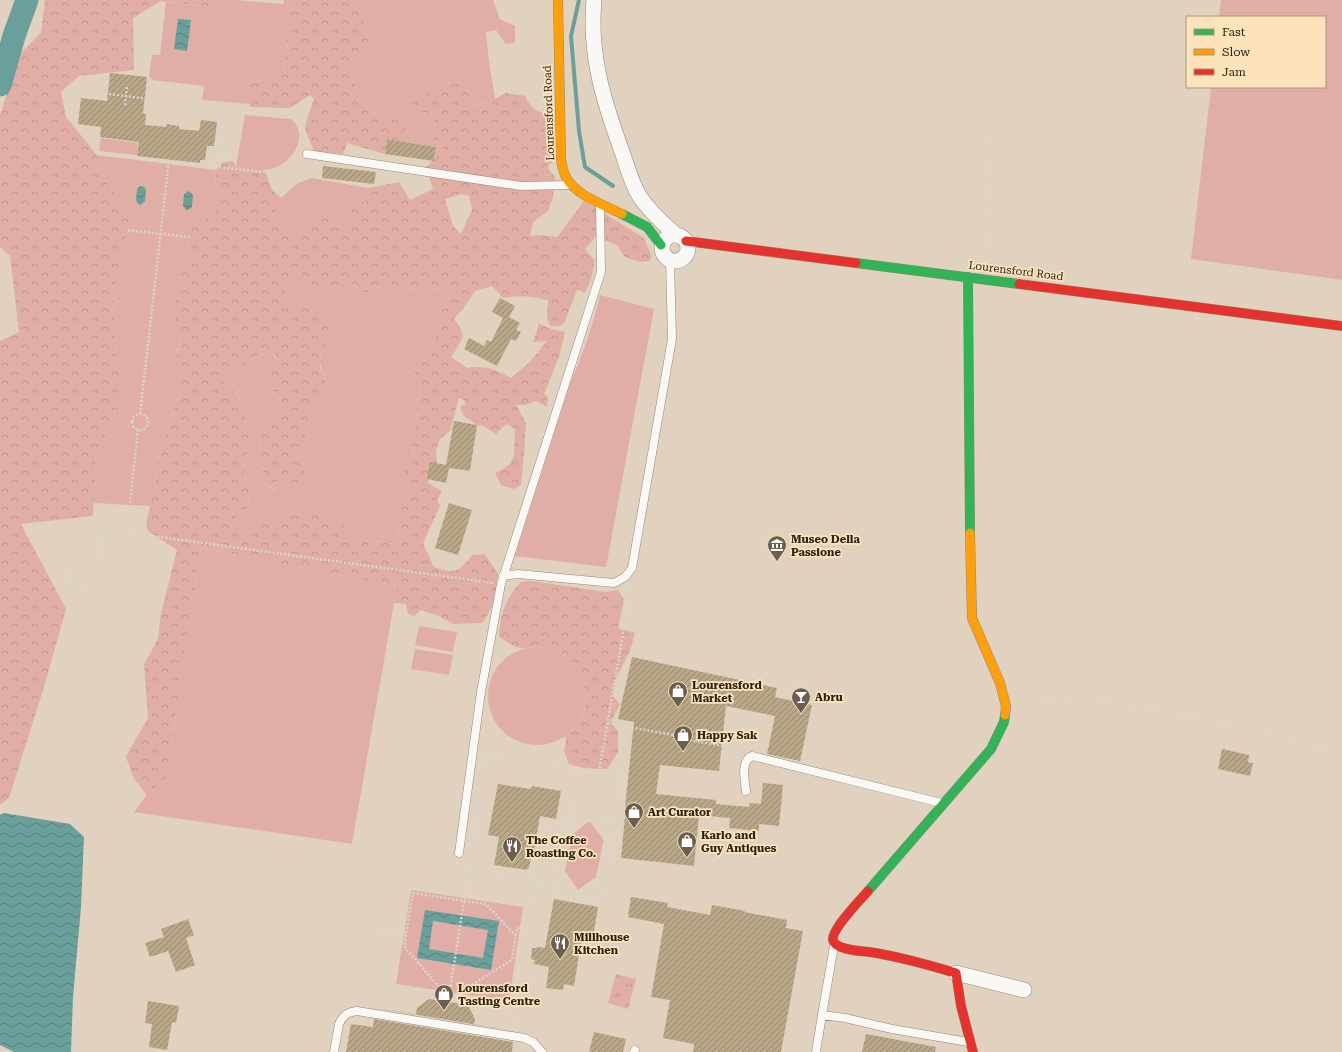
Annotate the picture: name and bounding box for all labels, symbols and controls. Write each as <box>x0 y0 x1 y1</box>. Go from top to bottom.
legend <box>1186 16 1326 88</box>
text: Fast <box>1222 25 1246 39</box>
text: Slow <box>1222 45 1250 59</box>
street label: Lourensford Road <box>541 65 557 161</box>
text: Jam <box>1222 65 1246 79</box>
street label: Lourensford Road <box>968 259 1064 283</box>
place label: Museo Della Passione <box>791 533 860 559</box>
museum icon: Museo Della Passione <box>766 534 788 562</box>
place label: Lourensford Market <box>692 679 762 705</box>
shop icon: Lourensford Market <box>667 680 689 708</box>
bar icon: Abru <box>790 686 812 714</box>
place label: Abru <box>815 691 843 704</box>
shop icon: Happy Sak <box>672 724 694 752</box>
place label: Happy Sak <box>697 729 758 742</box>
shop icon: Art Curator <box>623 801 645 829</box>
place label: Art Curator <box>648 806 711 819</box>
place label: Karlo and Guy Antiques <box>701 829 777 855</box>
shop icon: Karlo and Guy Antiques <box>676 830 698 858</box>
place label: The Coffee Roasting Co. <box>526 834 596 860</box>
restaurant icon: The Coffee Roasting Co. <box>501 835 523 863</box>
place label: Millhouse Kitchen <box>574 931 630 957</box>
restaurant icon: Millhouse Kitchen <box>549 932 571 960</box>
place label: Lourensford Tasting Centre <box>458 982 541 1008</box>
shop icon: Lourensford Tasting Centre <box>433 983 455 1011</box>

